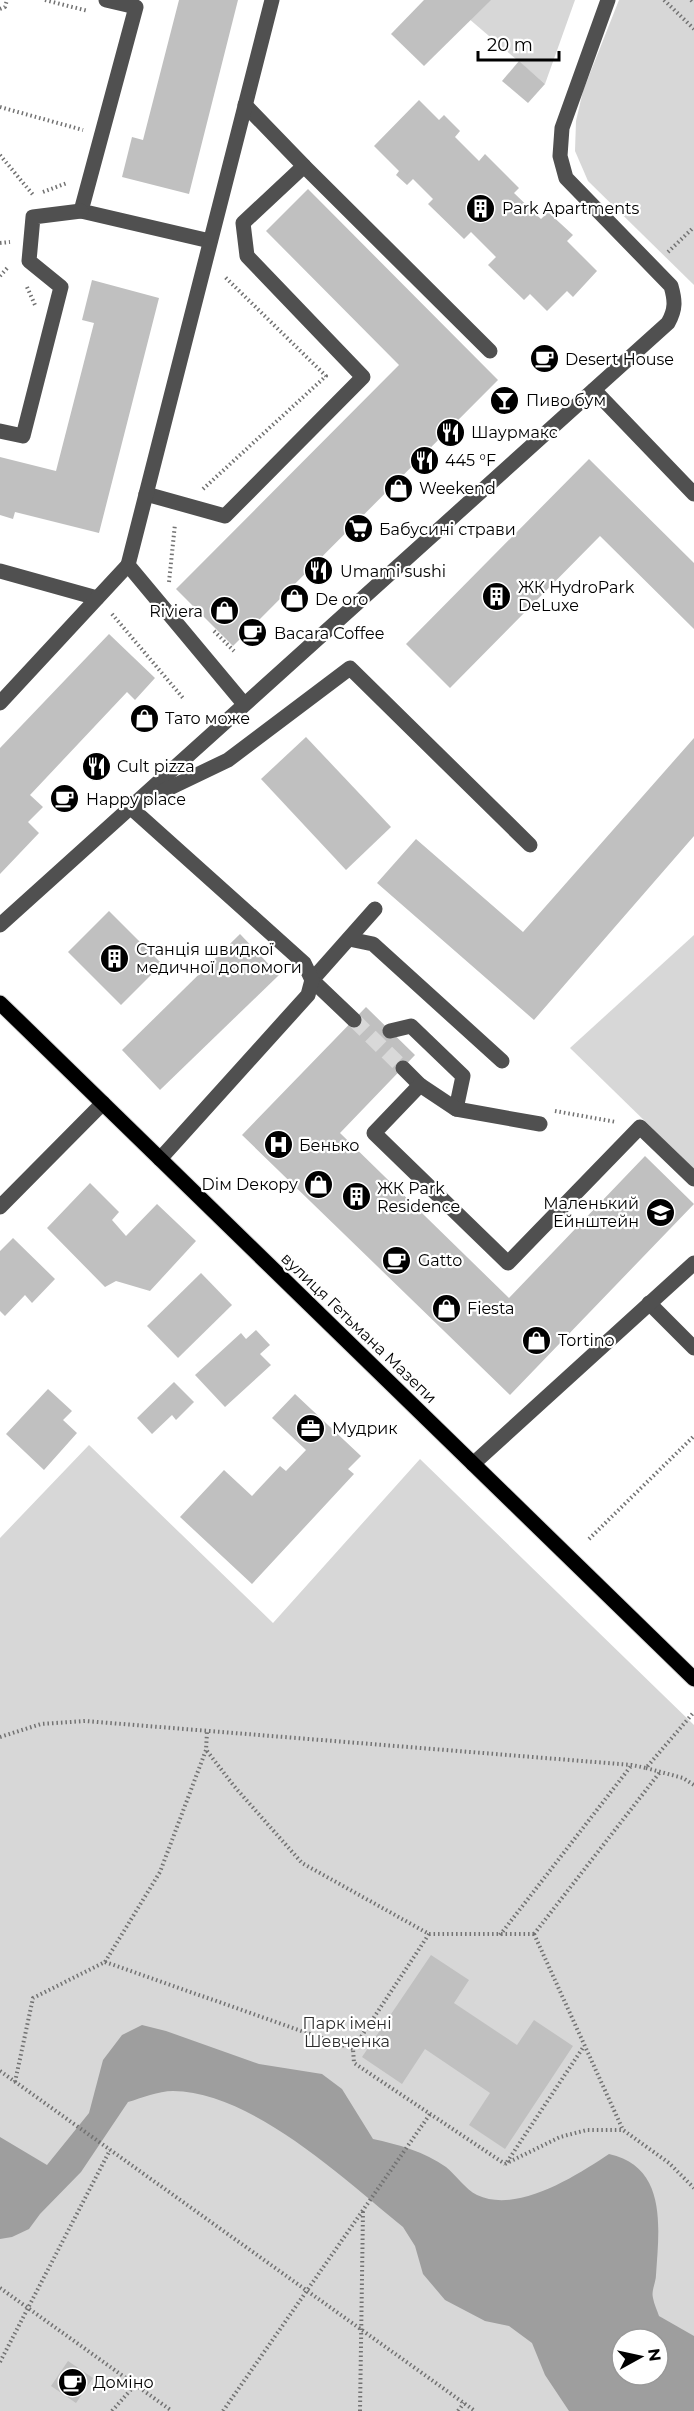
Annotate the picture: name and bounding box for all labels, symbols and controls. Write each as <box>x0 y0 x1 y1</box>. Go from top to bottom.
scale bar <box>478 24 559 62</box>
text: 20 m <box>487 34 533 56</box>
building icon: Park Apartments <box>465 192 497 224</box>
place label: Park Apartments <box>502 199 640 218</box>
cafe icon: Desert House <box>528 343 560 375</box>
place label: Desert House <box>565 350 674 369</box>
bar icon: Пиво бум <box>489 384 521 416</box>
place label: Пиво бум <box>526 391 606 410</box>
restaurant icon: Шаурмакс <box>434 416 466 448</box>
place label: Шаурмакс <box>471 423 558 442</box>
restaurant icon: 445 °F <box>408 444 440 476</box>
place label: 445 °F <box>445 451 496 470</box>
shop icon: Weekend <box>382 472 414 504</box>
place label: Weekend <box>419 479 496 498</box>
supermarket icon: Бабусині страви <box>342 513 374 545</box>
place label: Бабусині страви <box>379 520 516 539</box>
restaurant icon: Umami sushi <box>303 555 335 587</box>
place label: Umami sushi <box>340 562 446 581</box>
place label: ЖК HydroPark DeLuxe <box>518 578 635 615</box>
building icon: ЖК HydroPark DeLuxe <box>481 580 513 612</box>
shop icon: De oro <box>278 583 310 615</box>
place label: De oro <box>315 590 368 609</box>
shop icon: Riviera <box>208 595 240 627</box>
place label: Riviera <box>149 602 203 621</box>
cafe icon: Bacara Coffee <box>237 617 269 649</box>
place label: Bacara Coffee <box>274 624 384 643</box>
shop icon: Тато може <box>128 702 160 734</box>
place label: Тато може <box>165 709 250 728</box>
restaurant icon: Cult pizza <box>80 750 112 782</box>
place label: Cult pizza <box>117 757 195 776</box>
cafe icon: Happy place <box>49 783 81 815</box>
place label: Happy place <box>86 790 186 809</box>
place label: Станція швидкої медичної допомоги <box>136 940 302 977</box>
building icon: Станція швидкої медичної допомоги <box>99 942 131 974</box>
hospital icon: Бенько <box>262 1129 294 1161</box>
place label: Бенько <box>299 1136 360 1155</box>
shop icon: Dім Dекору <box>303 1168 335 1200</box>
place label: Dім Dекору <box>202 1175 298 1194</box>
place label: ЖК Park Residence <box>377 1179 460 1216</box>
building icon: ЖК Park Residence <box>340 1181 372 1213</box>
place label: Маленький Ейнштейн <box>543 1194 639 1231</box>
school or university icon: Маленький Ейнштейн <box>644 1196 676 1228</box>
cafe icon: Gatto <box>381 1244 413 1276</box>
street label: вулиця Гетьмана Мазепи <box>277 1249 441 1407</box>
place label: Gatto <box>418 1251 462 1270</box>
shop icon: Fiesta <box>430 1292 462 1324</box>
place label: Fiesta <box>467 1299 515 1318</box>
shop icon: Tortino <box>521 1324 553 1356</box>
place label: Tortino <box>558 1331 615 1350</box>
office icon: Мудрик <box>295 1412 327 1444</box>
place label: Мудрик <box>332 1419 398 1438</box>
park label: Парк імені Шевченка <box>302 2014 392 2051</box>
north arrow <box>610 2327 670 2387</box>
text: N <box>644 2347 665 2363</box>
cafe icon: Доміно <box>56 2366 88 2398</box>
place label: Доміно <box>93 2373 154 2392</box>

